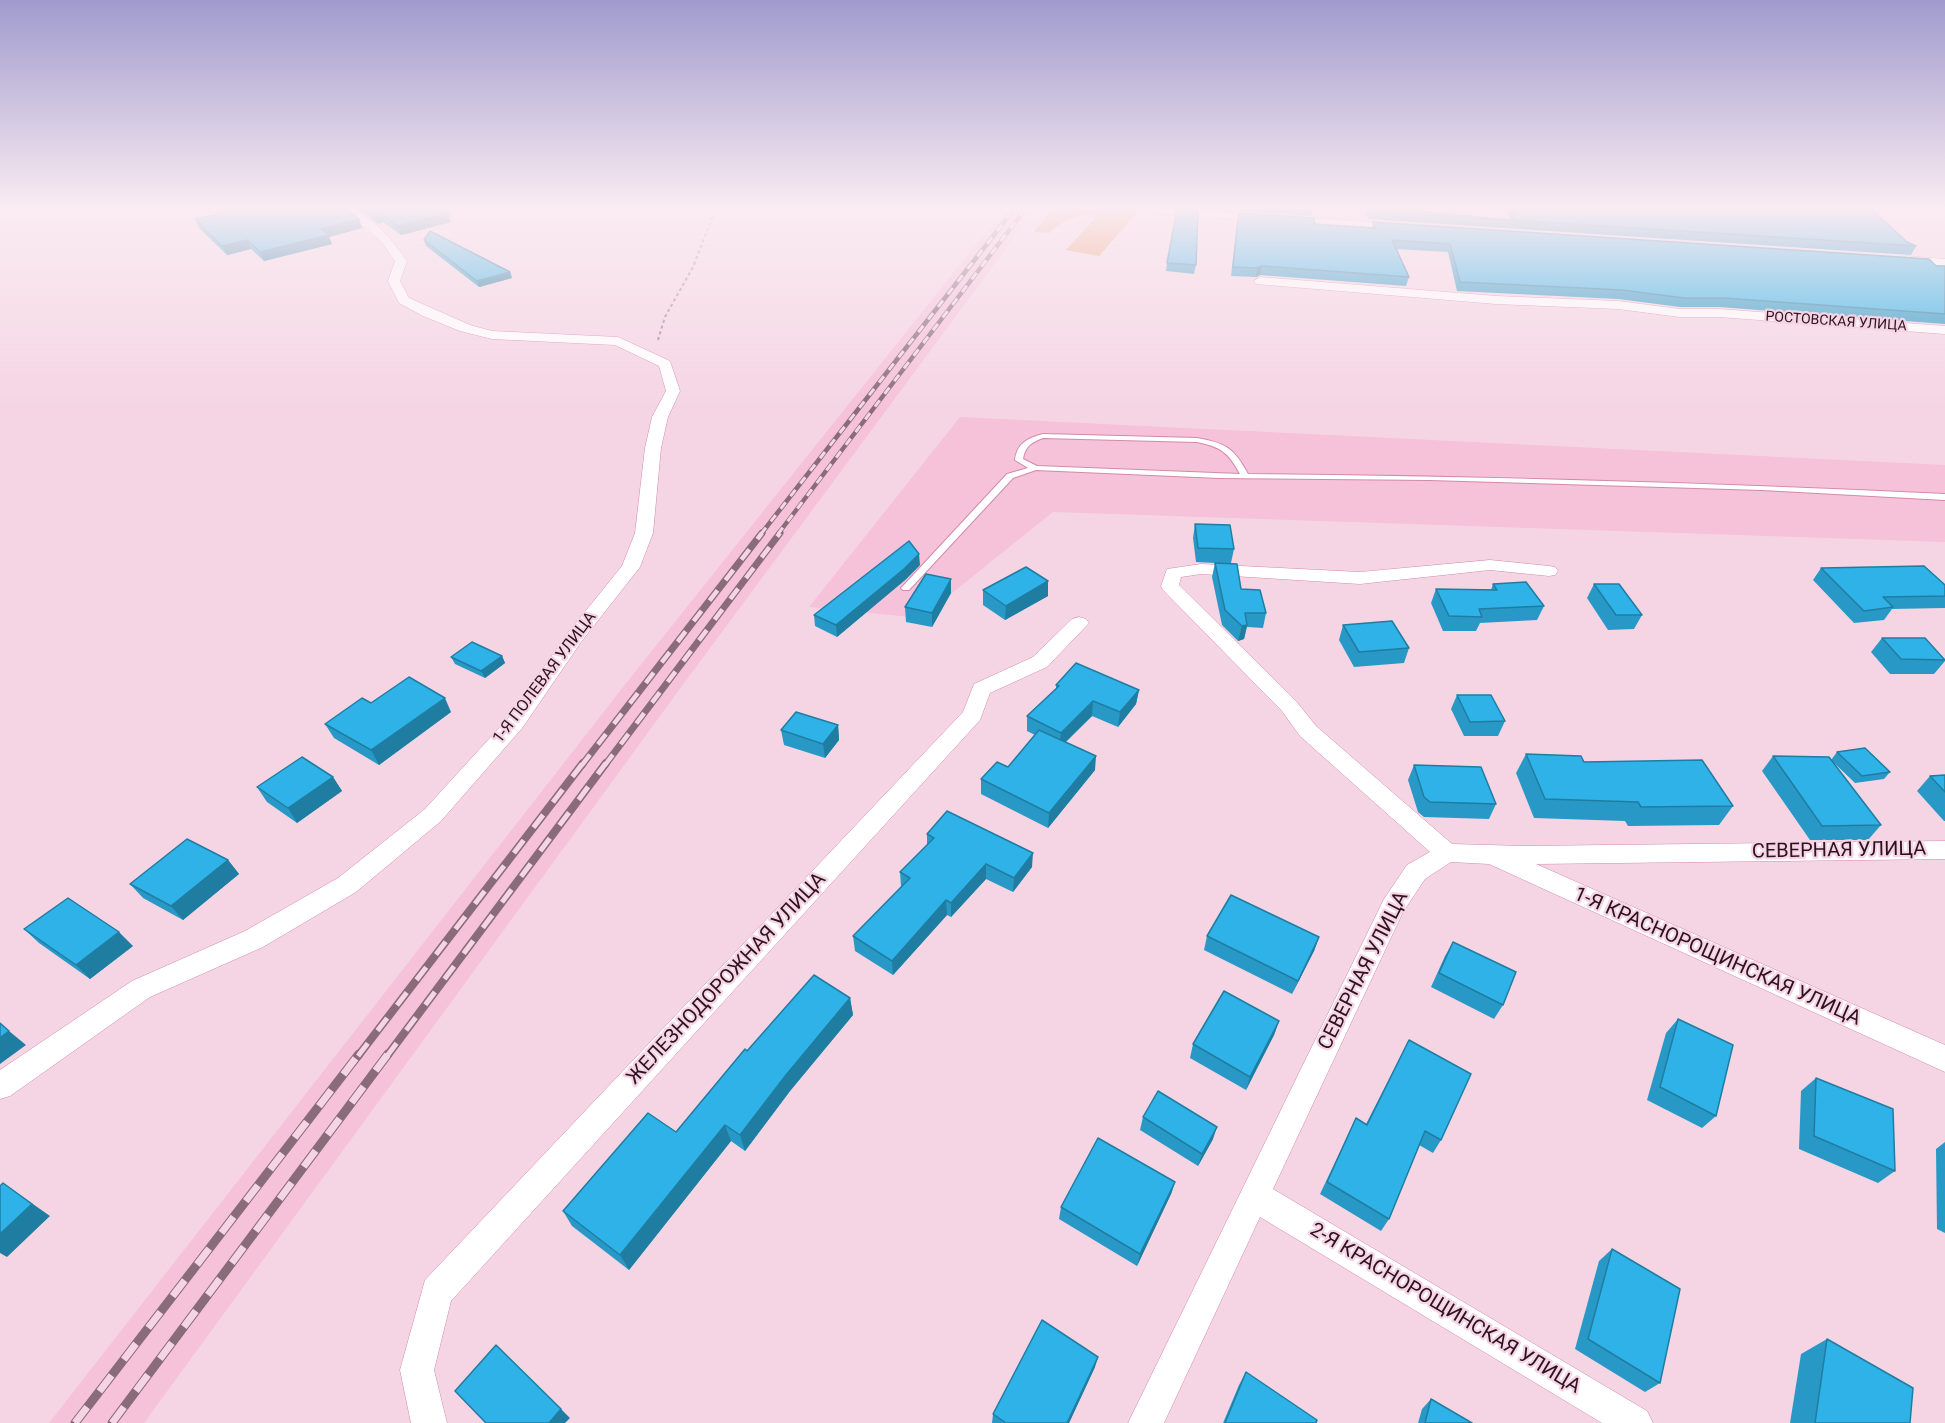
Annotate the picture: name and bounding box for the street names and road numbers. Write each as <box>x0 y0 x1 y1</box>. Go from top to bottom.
street label: РОСТОВСКАЯ УЛИЦА <box>1765 309 1907 335</box>
street label: 1-Я ПОЛЕВАЯ УЛИЦА <box>489 609 601 747</box>
street label: СЕВЕРНАЯ УЛИЦА <box>1752 837 1926 865</box>
street label: ЖЕЛЕЗНОДОРОЖНАЯ УЛИЦА <box>622 868 832 1090</box>
street label: 1-Я КРАСНОРОЩИНСКАЯ УЛИЦА <box>1570 883 1864 1031</box>
street label: СЕВЕРНАЯ УЛИЦА <box>1314 888 1414 1054</box>
street label: 2-Я КРАСНОРОЩИНСКАЯ УЛИЦА <box>1305 1218 1585 1400</box>

